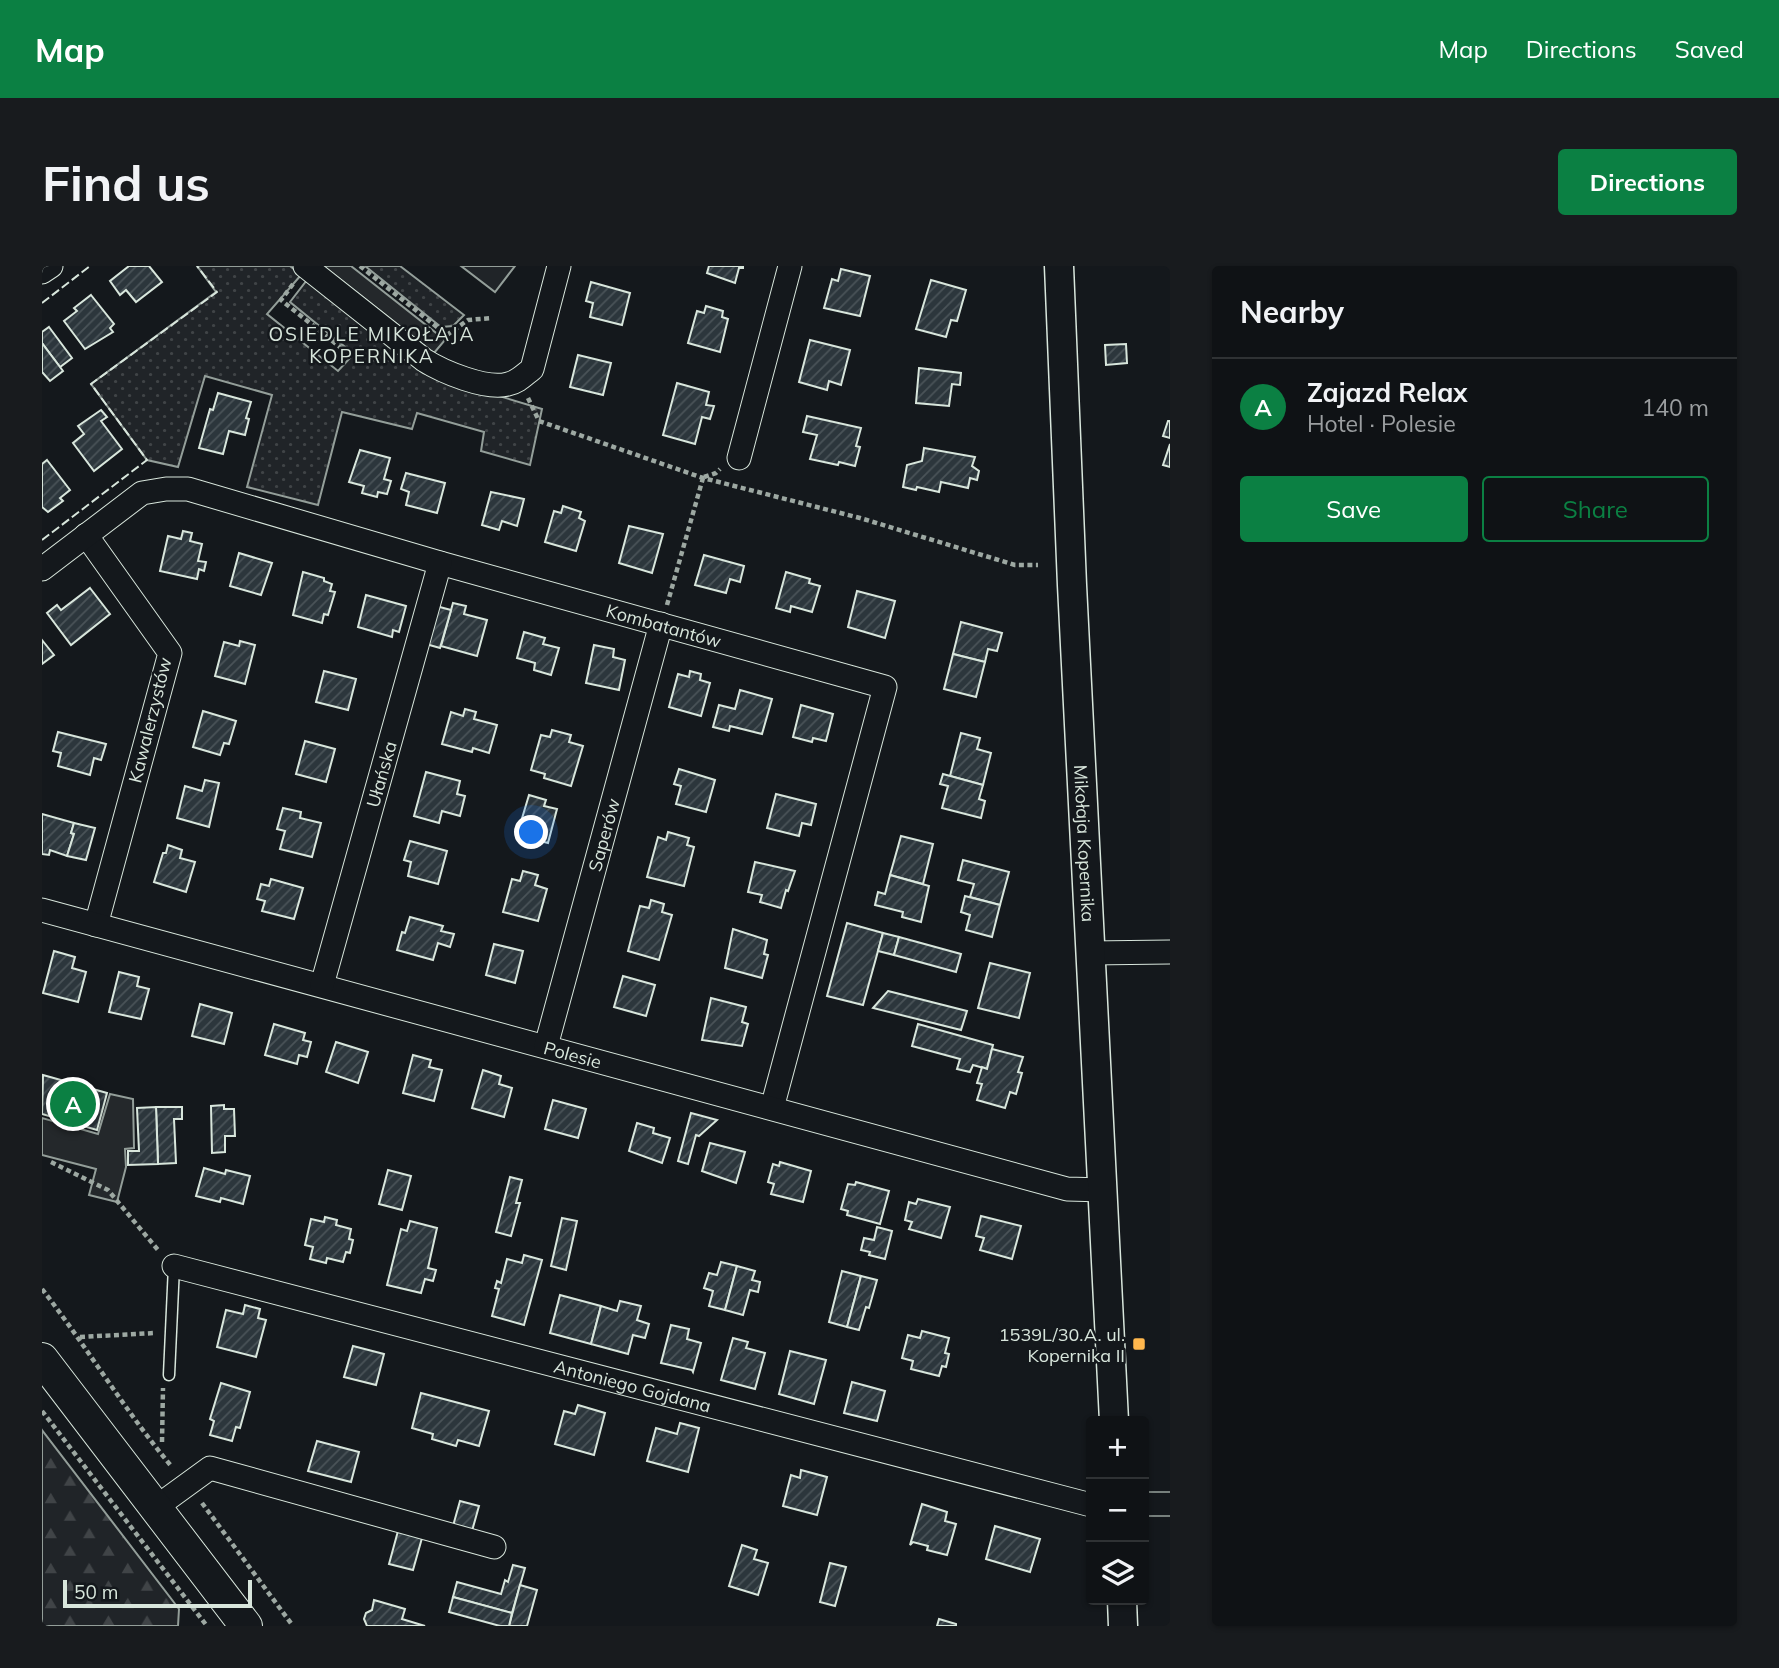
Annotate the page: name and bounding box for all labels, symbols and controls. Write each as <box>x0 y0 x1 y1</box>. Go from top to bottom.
text: Map <box>35 29 105 70</box>
text: Map <box>1438 34 1488 64</box>
text: Directions <box>1526 34 1637 64</box>
text: Saved <box>1675 34 1744 64</box>
button: Directions <box>1558 149 1737 215</box>
text: Find us <box>42 152 210 213</box>
text: Nearby <box>1240 293 1344 331</box>
district label: OSIEDLE MIKOŁAJA KOPERNIKA <box>268 322 476 368</box>
text: Zajazd Relax <box>1307 376 1468 409</box>
text: A <box>1254 393 1272 422</box>
text: 140 m <box>1641 393 1709 422</box>
text: Hotel · Polesie <box>1307 409 1456 438</box>
button: Save <box>1240 476 1468 542</box>
button: Share <box>1482 476 1709 542</box>
street label: Kombatantów <box>604 598 724 652</box>
street label: Kawalerzystów <box>123 655 177 785</box>
street label: Ułańska <box>361 738 401 810</box>
street label: Mikołaja Kopernika <box>1070 764 1100 923</box>
street label: Saperów <box>583 795 625 874</box>
your location <box>514 815 548 849</box>
street label: Polesie <box>541 1036 604 1073</box>
pin: A <box>50 1078 96 1130</box>
place label: 1539L/30.A. ul. Kopernika II <box>999 1323 1125 1367</box>
marker: 1539L/30.A. ul. Kopernika II <box>1131 1336 1147 1352</box>
street label: Antoniego Gojdana <box>552 1354 714 1417</box>
map controls <box>1086 1416 1149 1605</box>
button: + <box>1086 1416 1149 1479</box>
button: − <box>1086 1479 1149 1542</box>
button: layers <box>1086 1542 1149 1605</box>
scale bar <box>63 1577 252 1609</box>
text: 50 m <box>74 1580 118 1604</box>

